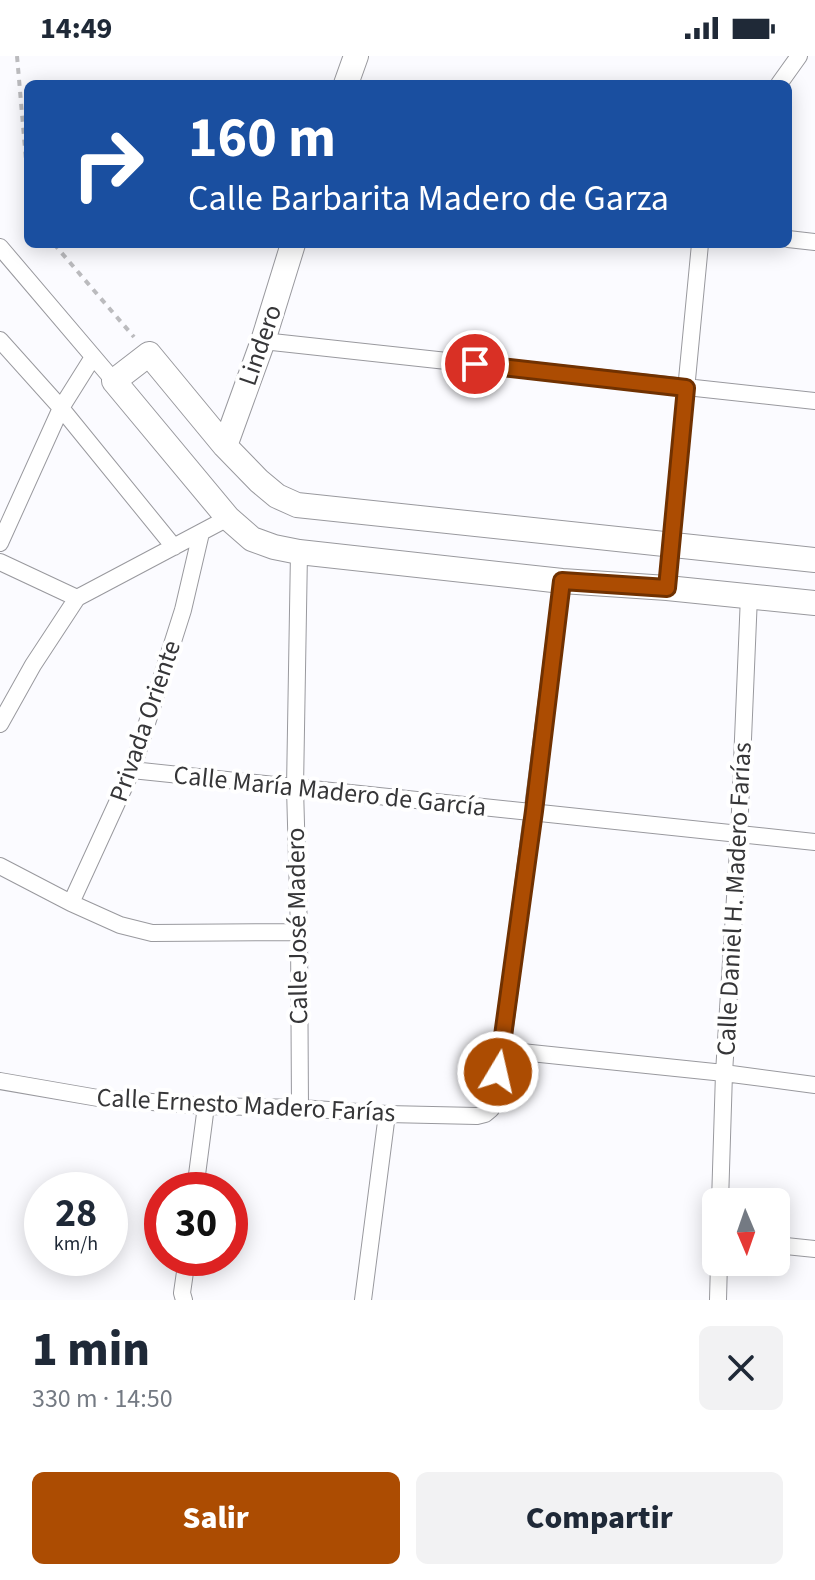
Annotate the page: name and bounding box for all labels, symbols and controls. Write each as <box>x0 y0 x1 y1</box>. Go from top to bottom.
text: 14:49 <box>40 7 112 50</box>
text: 160 m <box>188 99 336 178</box>
icon: right <box>56 112 160 216</box>
text: Calle Barbarita Madero de Garza <box>188 173 669 224</box>
street label: Lindero <box>229 300 291 390</box>
pin <box>441 330 509 398</box>
icon: arrive <box>453 342 497 386</box>
street label: Privada Oriente <box>100 635 190 807</box>
street label: Calle Daniel H. Madero Farías <box>707 741 761 1057</box>
street label: Calle María Madero de García <box>172 756 488 826</box>
street label: Calle José Madero <box>277 827 317 1025</box>
position arrow <box>456 1030 540 1114</box>
street label: Calle Ernesto Madero Farías <box>96 1079 396 1131</box>
speed limit sign: 30 <box>144 1172 248 1276</box>
text: 28 <box>55 1185 97 1242</box>
north arrow <box>702 1188 790 1276</box>
map controls <box>702 1188 790 1276</box>
text: km/h <box>54 1230 98 1258</box>
text: 1 min <box>32 1316 150 1384</box>
button: close <box>699 1326 783 1410</box>
text: 330 m · 14:50 <box>32 1380 173 1417</box>
button: Salir <box>32 1472 400 1564</box>
button: Compartir <box>416 1472 783 1564</box>

